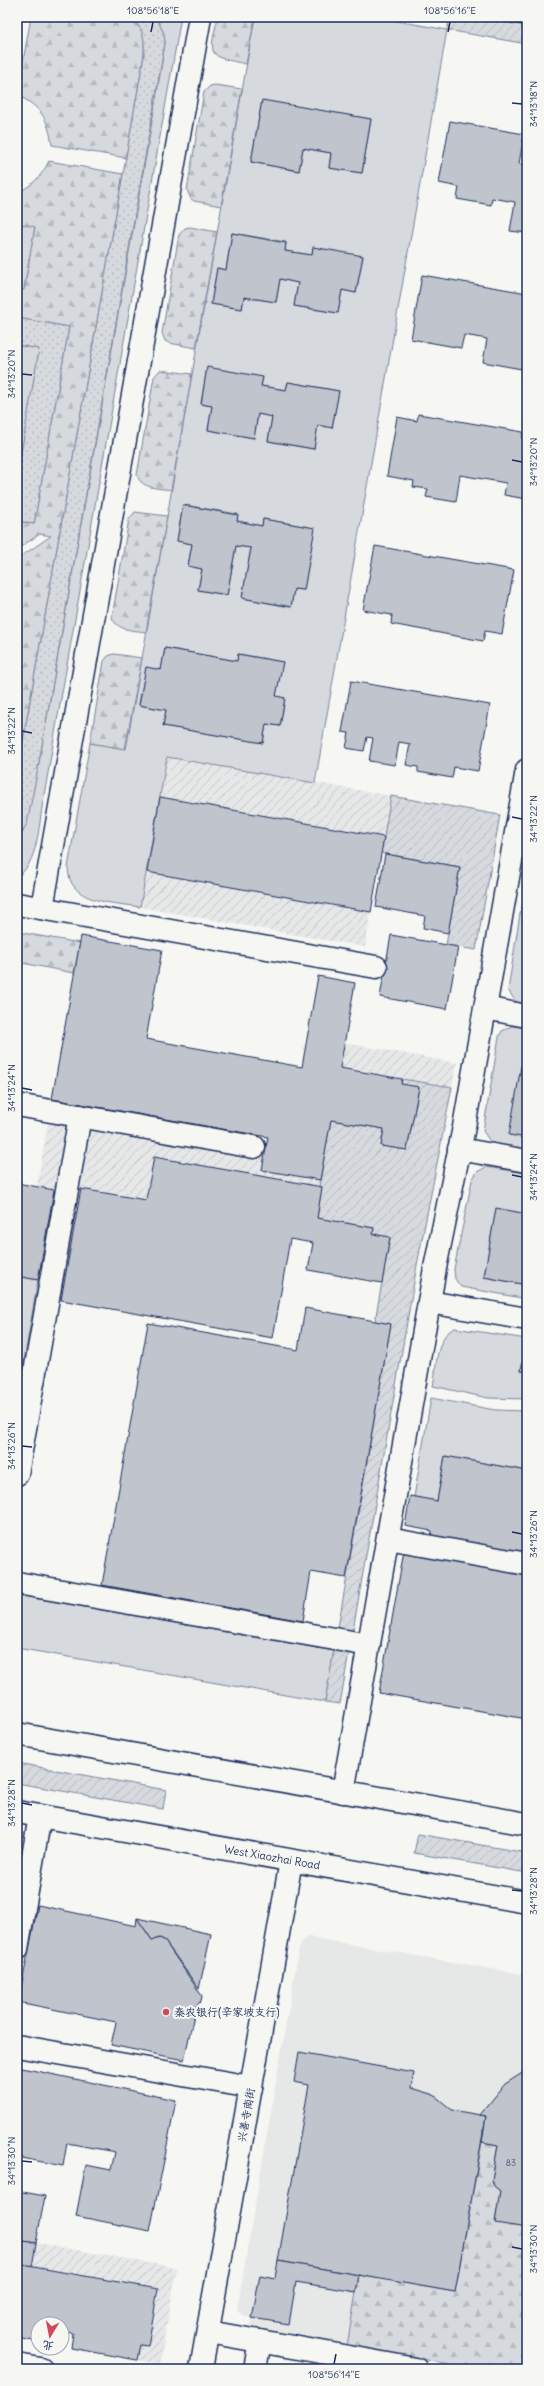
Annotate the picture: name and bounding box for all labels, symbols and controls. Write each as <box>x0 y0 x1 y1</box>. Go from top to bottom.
text: 108°56'18"E <box>127 4 179 17</box>
text: 108°56'16"E <box>424 4 476 17</box>
text: 34°13'18"N <box>527 81 540 127</box>
text: 34°13'20"N <box>5 350 18 398</box>
text: 34°13'20"N <box>527 438 540 486</box>
text: 34°13'22"N <box>5 707 18 755</box>
text: 34°13'22"N <box>527 795 540 843</box>
text: 34°13'24"N <box>5 1064 18 1112</box>
text: 34°13'24"N <box>527 1153 540 1201</box>
text: 34°13'26"N <box>5 1422 18 1470</box>
text: 34°13'26"N <box>527 1510 540 1558</box>
text: 34°13'28"N <box>5 1779 18 1827</box>
street label: West Xiaozhai Road <box>223 1842 322 1872</box>
text: 34°13'28"N <box>527 1867 540 1915</box>
place label: 秦农银行(辛家坡支行) <box>174 2005 280 2019</box>
marker: 秦农银行(辛家坡支行) <box>161 2007 171 2017</box>
street label: 兴善寺南街 <box>234 2086 258 2143</box>
text: 34°13'30"N <box>5 2137 18 2185</box>
house number: 83 <box>506 2157 516 2168</box>
text: 34°13'30"N <box>527 2225 540 2273</box>
north arrow <box>30 2316 70 2356</box>
text: 北 <box>42 2338 55 2354</box>
text: 108°56'14"E <box>308 2368 360 2381</box>

